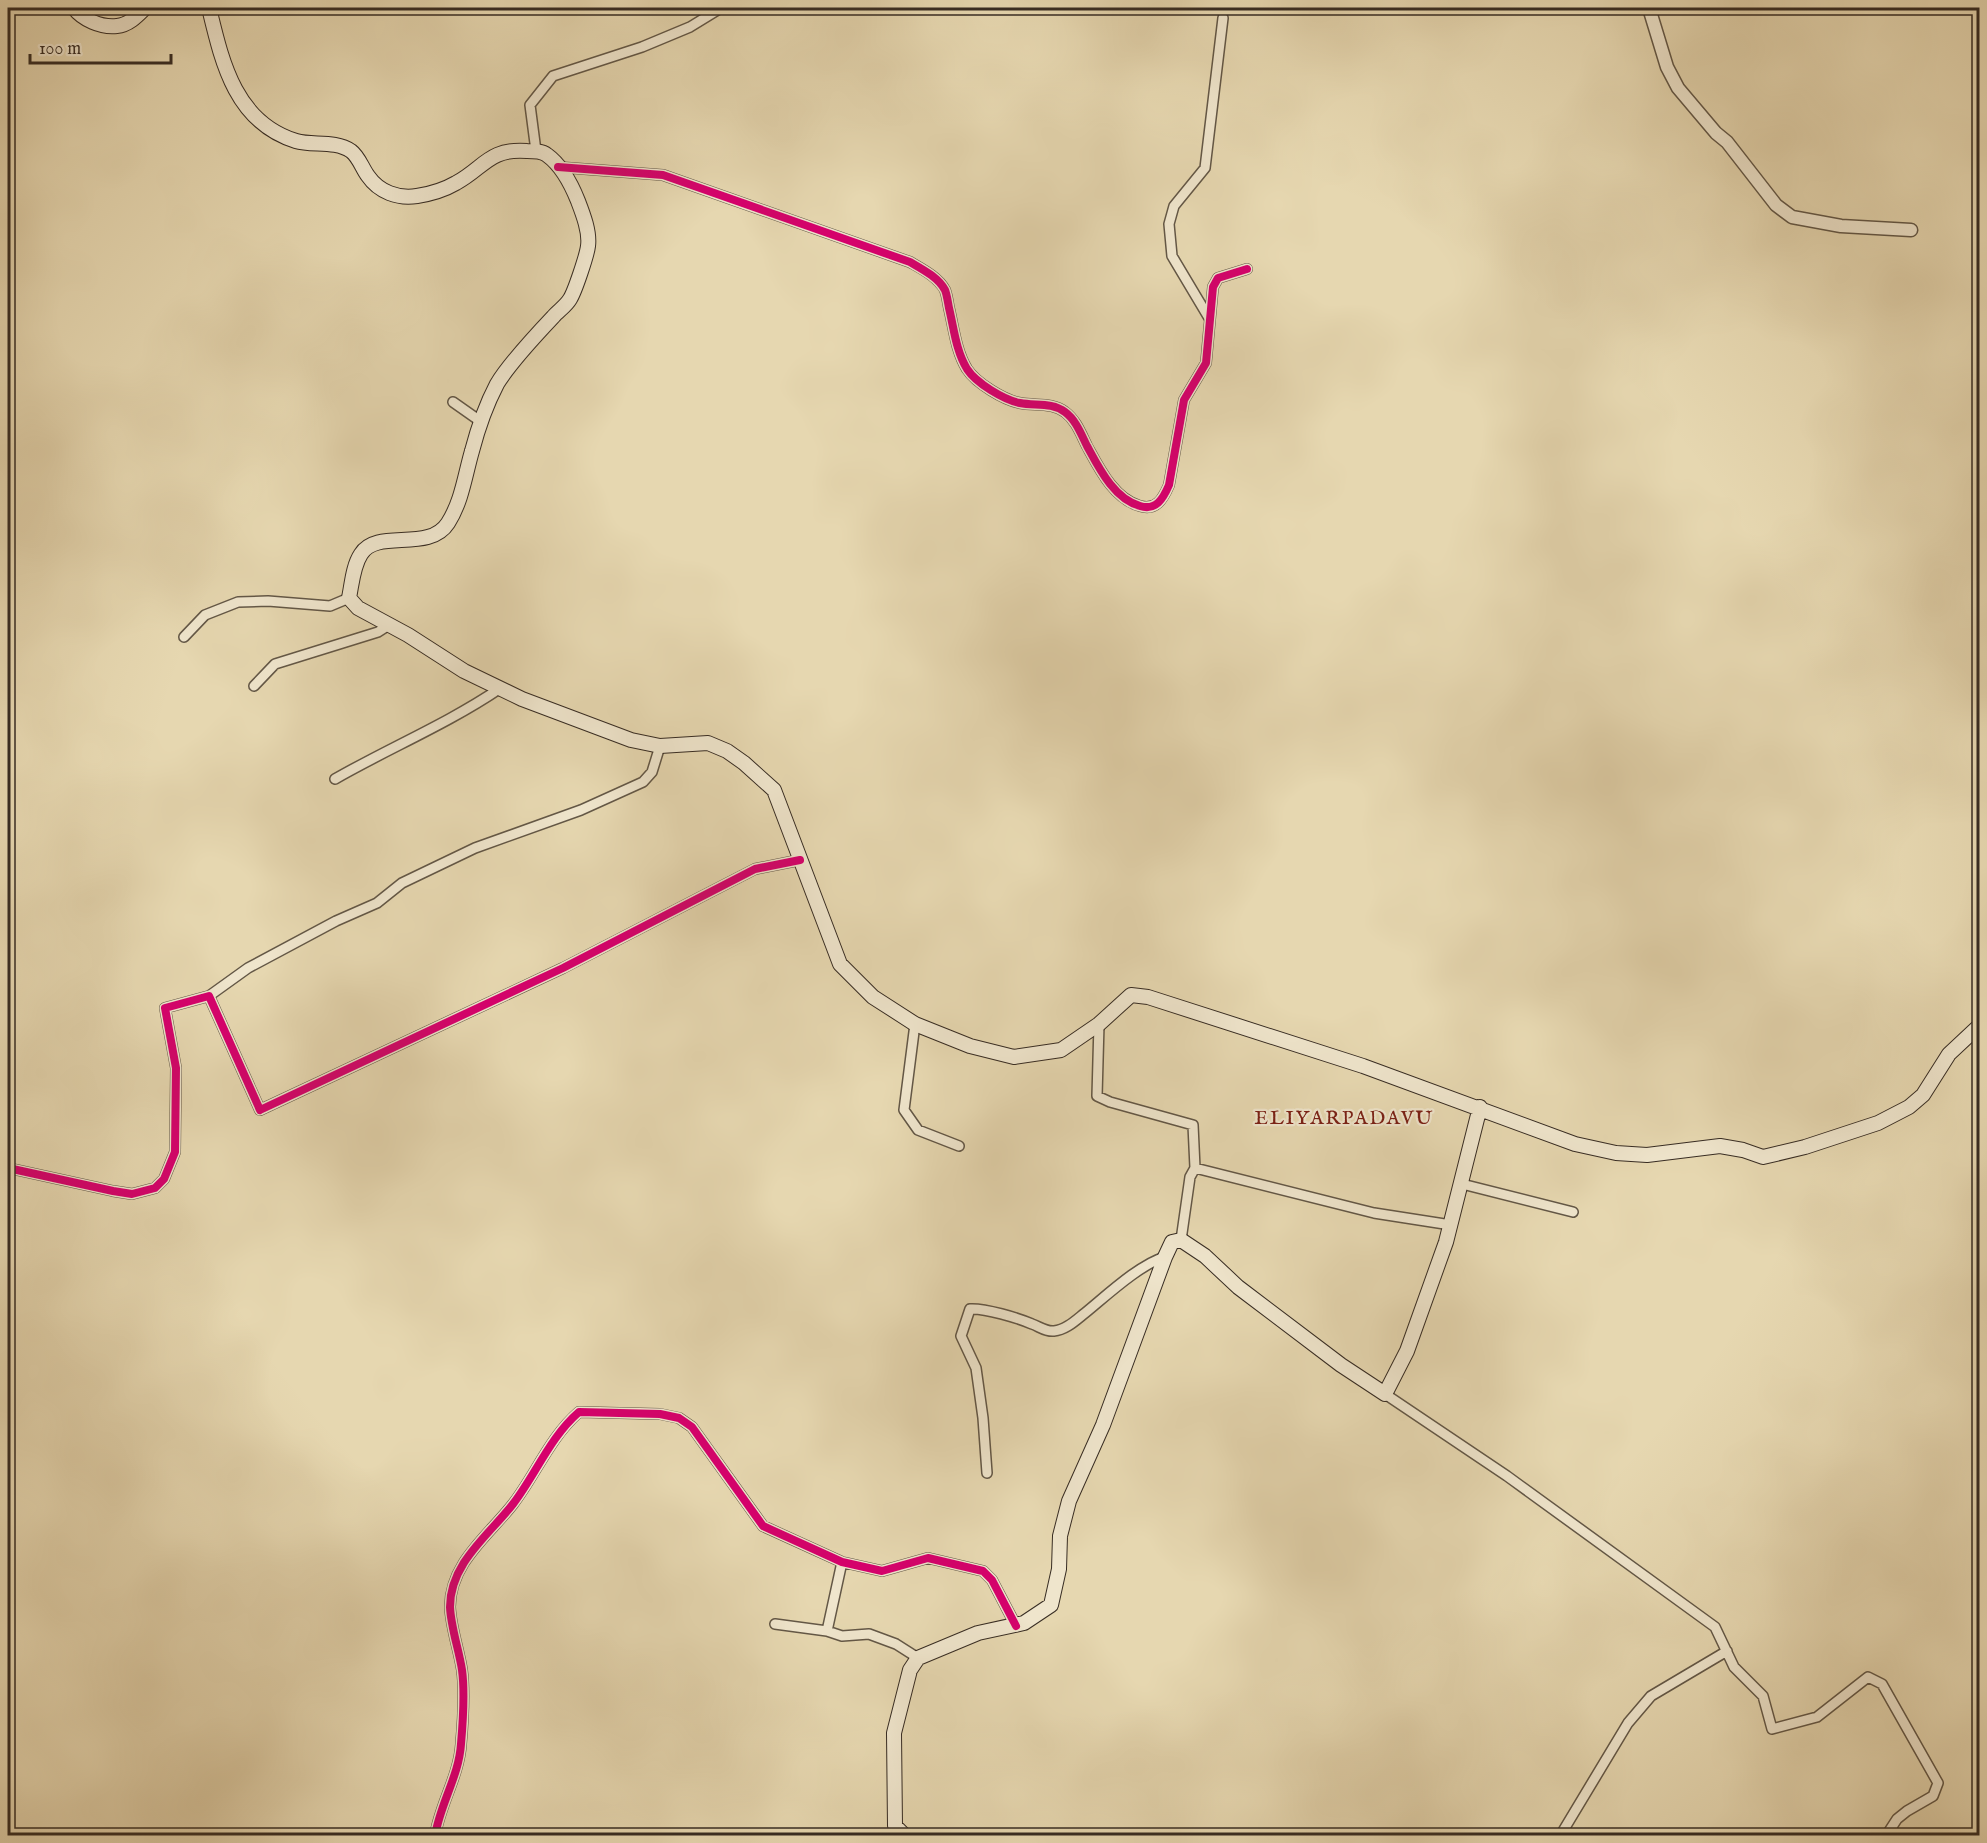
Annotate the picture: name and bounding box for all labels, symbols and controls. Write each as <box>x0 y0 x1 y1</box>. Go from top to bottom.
scale bar <box>30 27 171 65</box>
text: 100 m <box>39 38 81 61</box>
district label: ELIYARPADAVU <box>1254 1106 1434 1131</box>

